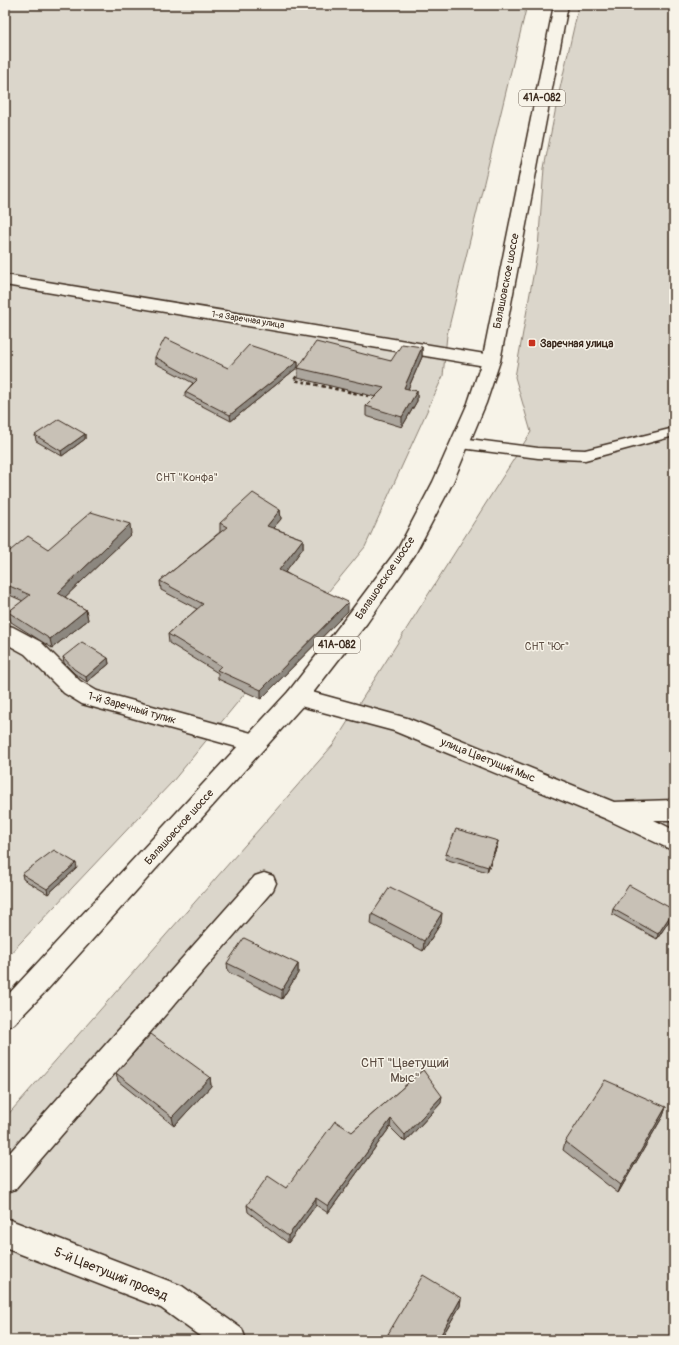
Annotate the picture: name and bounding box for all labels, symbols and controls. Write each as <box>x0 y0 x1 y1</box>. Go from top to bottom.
road number: 41А-082 <box>519 90 565 106</box>
street label: Балашовское шоссе <box>490 232 522 330</box>
street label: 1-я Заречная улица <box>211 309 285 331</box>
place label: Заречная улица <box>540 337 613 350</box>
marker: Заречная улица <box>527 338 537 348</box>
park label: СНТ "Конфа" <box>156 471 218 484</box>
street label: Балашовское шоссе <box>352 534 418 622</box>
road number: 41А-082 <box>314 637 360 653</box>
park label: СНТ "Юг" <box>525 640 569 653</box>
street label: 1-й Заречный тупик <box>86 689 178 727</box>
street label: улица Цветущий Мыс <box>438 735 537 785</box>
street label: Балашовское шоссе <box>142 786 217 867</box>
park label: СНТ "Цветущий Мыс" <box>361 1055 449 1086</box>
street label: 5-й Цветущий проезд <box>52 1244 170 1304</box>

